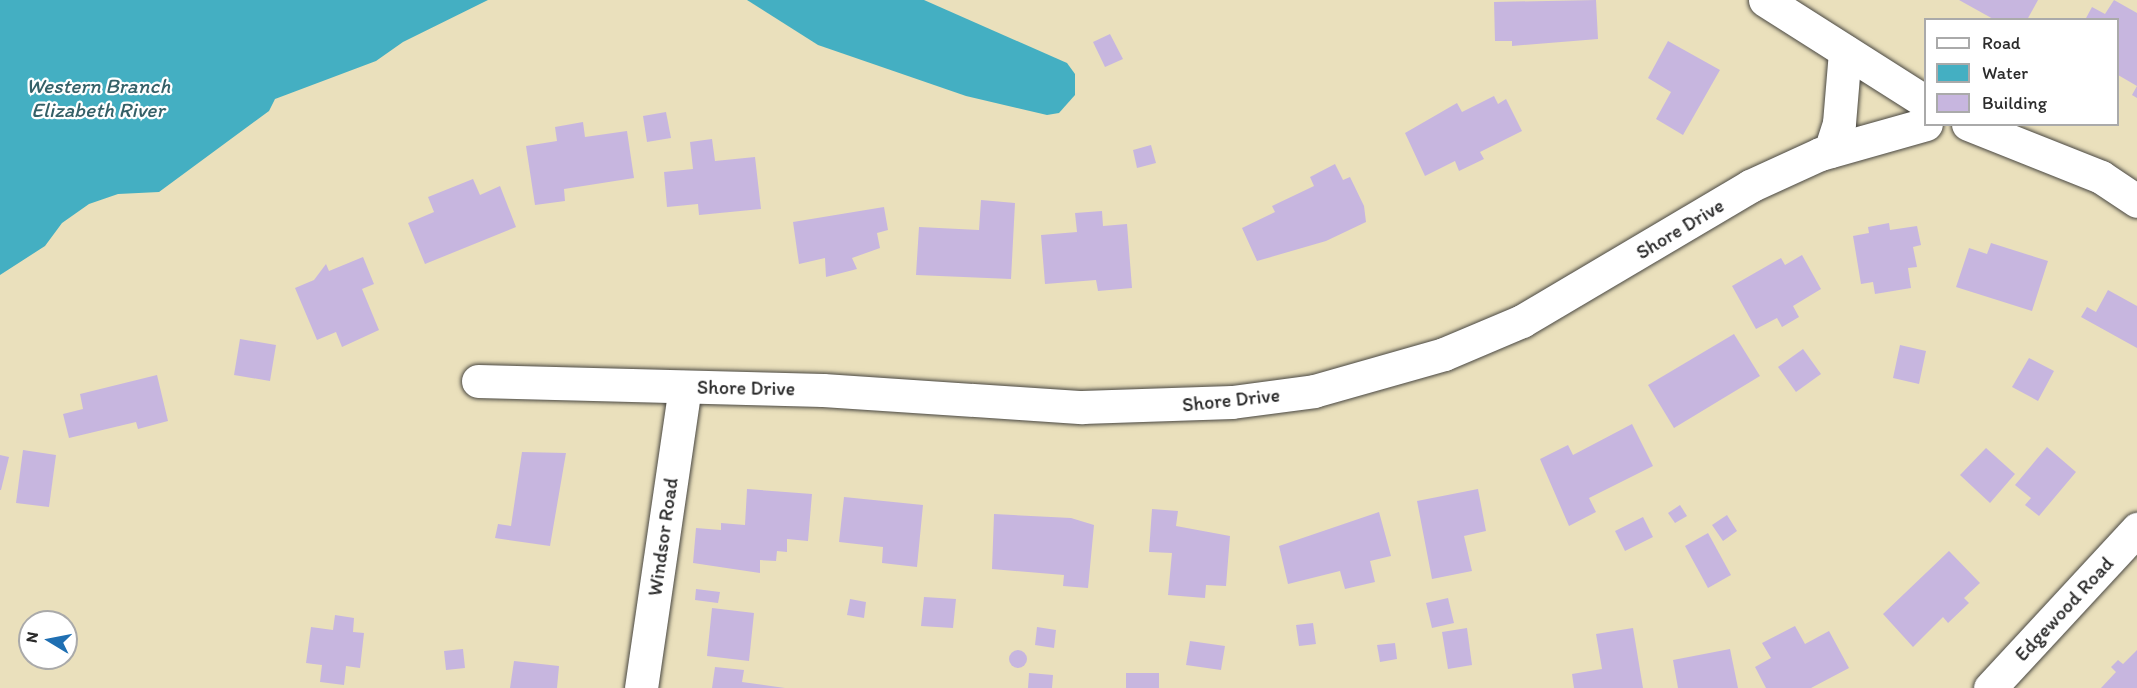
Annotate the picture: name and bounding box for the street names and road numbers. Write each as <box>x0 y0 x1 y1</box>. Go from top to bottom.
street label: Shore Drive <box>1631 193 1729 265</box>
street label: Shore Drive <box>696 375 796 401</box>
street label: Shore Drive <box>1181 383 1281 417</box>
street label: Windsor Road <box>643 476 683 598</box>
street label: Edgewood Road <box>2009 552 2119 666</box>

